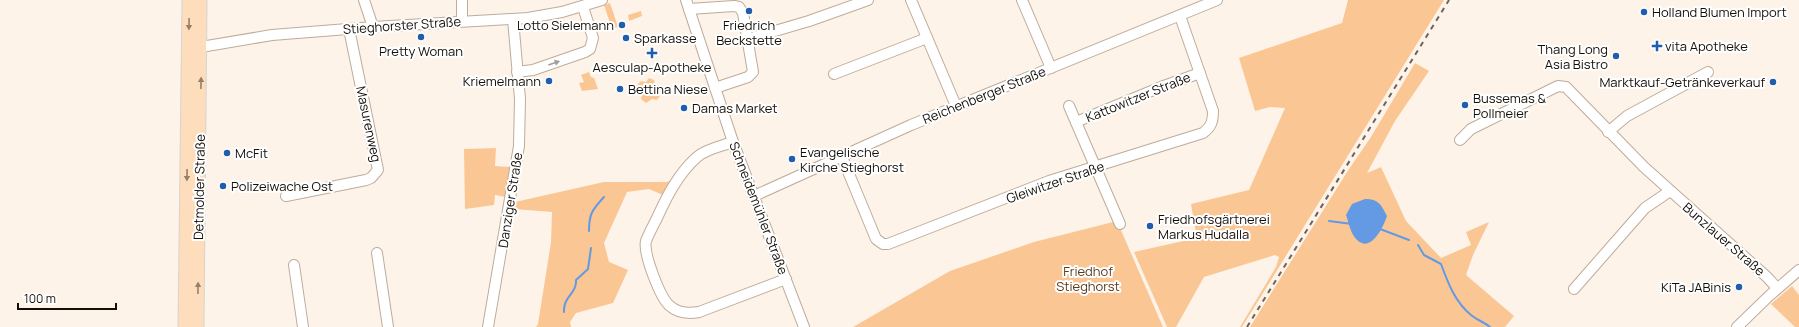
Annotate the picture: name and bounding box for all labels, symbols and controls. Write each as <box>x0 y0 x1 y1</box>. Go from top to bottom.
place label: Holland Blumen Import <box>1652 3 1787 21</box>
marker: Friedrich Beckstette <box>744 6 754 16</box>
marker: Holland Blumen Import <box>1639 7 1649 17</box>
street label: Stieghorster Straße <box>342 12 462 38</box>
place label: Lotto Sielemann <box>517 16 614 34</box>
place label: Friedrich Beckstette <box>716 16 782 49</box>
one-way arrow <box>186 18 192 31</box>
marker: Lotto Sielemann <box>617 20 627 30</box>
place label: Sparkasse <box>634 29 697 47</box>
marker: Pretty Woman <box>416 32 426 42</box>
marker: Sparkasse <box>621 33 631 43</box>
place label: vita Apotheke <box>1665 37 1748 55</box>
place label: Thang Long Asia Bistro <box>1538 40 1608 73</box>
marker: vita Apotheke <box>1652 41 1662 51</box>
place label: Pretty Woman <box>379 42 463 60</box>
marker: Aesculap-Apotheke <box>647 48 657 58</box>
marker: Thang Long Asia Bistro <box>1611 51 1621 61</box>
place label: Aesculap-Apotheke <box>593 58 712 76</box>
one-way arrow <box>549 59 561 65</box>
street label: Reichenberger Straße <box>920 62 1049 128</box>
street label: Kattowitzer Straße <box>1083 68 1194 126</box>
place label: Kriemelmann <box>463 72 541 90</box>
place label: Marktkauf-Getränkeverkauf <box>1599 73 1765 91</box>
one-way arrow <box>198 76 204 89</box>
marker: Kriemelmann <box>544 76 554 86</box>
marker: Marktkauf-Getränkeverkauf <box>1768 77 1778 87</box>
place label: Bettina Niese <box>628 80 708 98</box>
street label: Masurenweg <box>352 84 386 164</box>
marker: Bettina Niese <box>615 84 625 94</box>
place label: Bussemas & Pollmeier <box>1473 89 1546 122</box>
place label: Damas Market <box>692 99 778 117</box>
marker: Bussemas & Pollmeier <box>1460 100 1470 110</box>
marker: Damas Market <box>679 103 689 113</box>
street label: Detmolder Straße <box>189 133 209 240</box>
street label: Schneidemühler Straße <box>725 139 793 277</box>
place label: Evangelische Kirche Stieghorst <box>800 143 904 176</box>
place label: McFit <box>235 144 268 162</box>
marker: McFit <box>222 148 232 158</box>
street label: Danziger Straße <box>494 151 526 249</box>
marker: Evangelische Kirche Stieghorst <box>787 154 797 164</box>
street label: Gleiwitzer Straße <box>1004 157 1107 207</box>
one-way arrow <box>184 169 190 182</box>
place label: Polizeiwache Ost <box>231 177 333 195</box>
marker: Polizeiwache Ost <box>218 181 228 191</box>
street label: Bunzlauer Straße <box>1679 198 1769 280</box>
place label: Friedhofsgärtnerei Markus Hudalla <box>1158 210 1270 243</box>
marker: Friedhofsgärtnerei Markus Hudalla <box>1145 221 1155 231</box>
park label: Friedhof Stieghorst <box>1056 262 1120 295</box>
place label: KiTa JABinis <box>1661 278 1731 296</box>
one-way arrow <box>195 281 201 294</box>
marker: KiTa JABinis <box>1734 282 1744 292</box>
scale bar <box>18 285 116 311</box>
text: 100 m <box>24 290 56 307</box>

